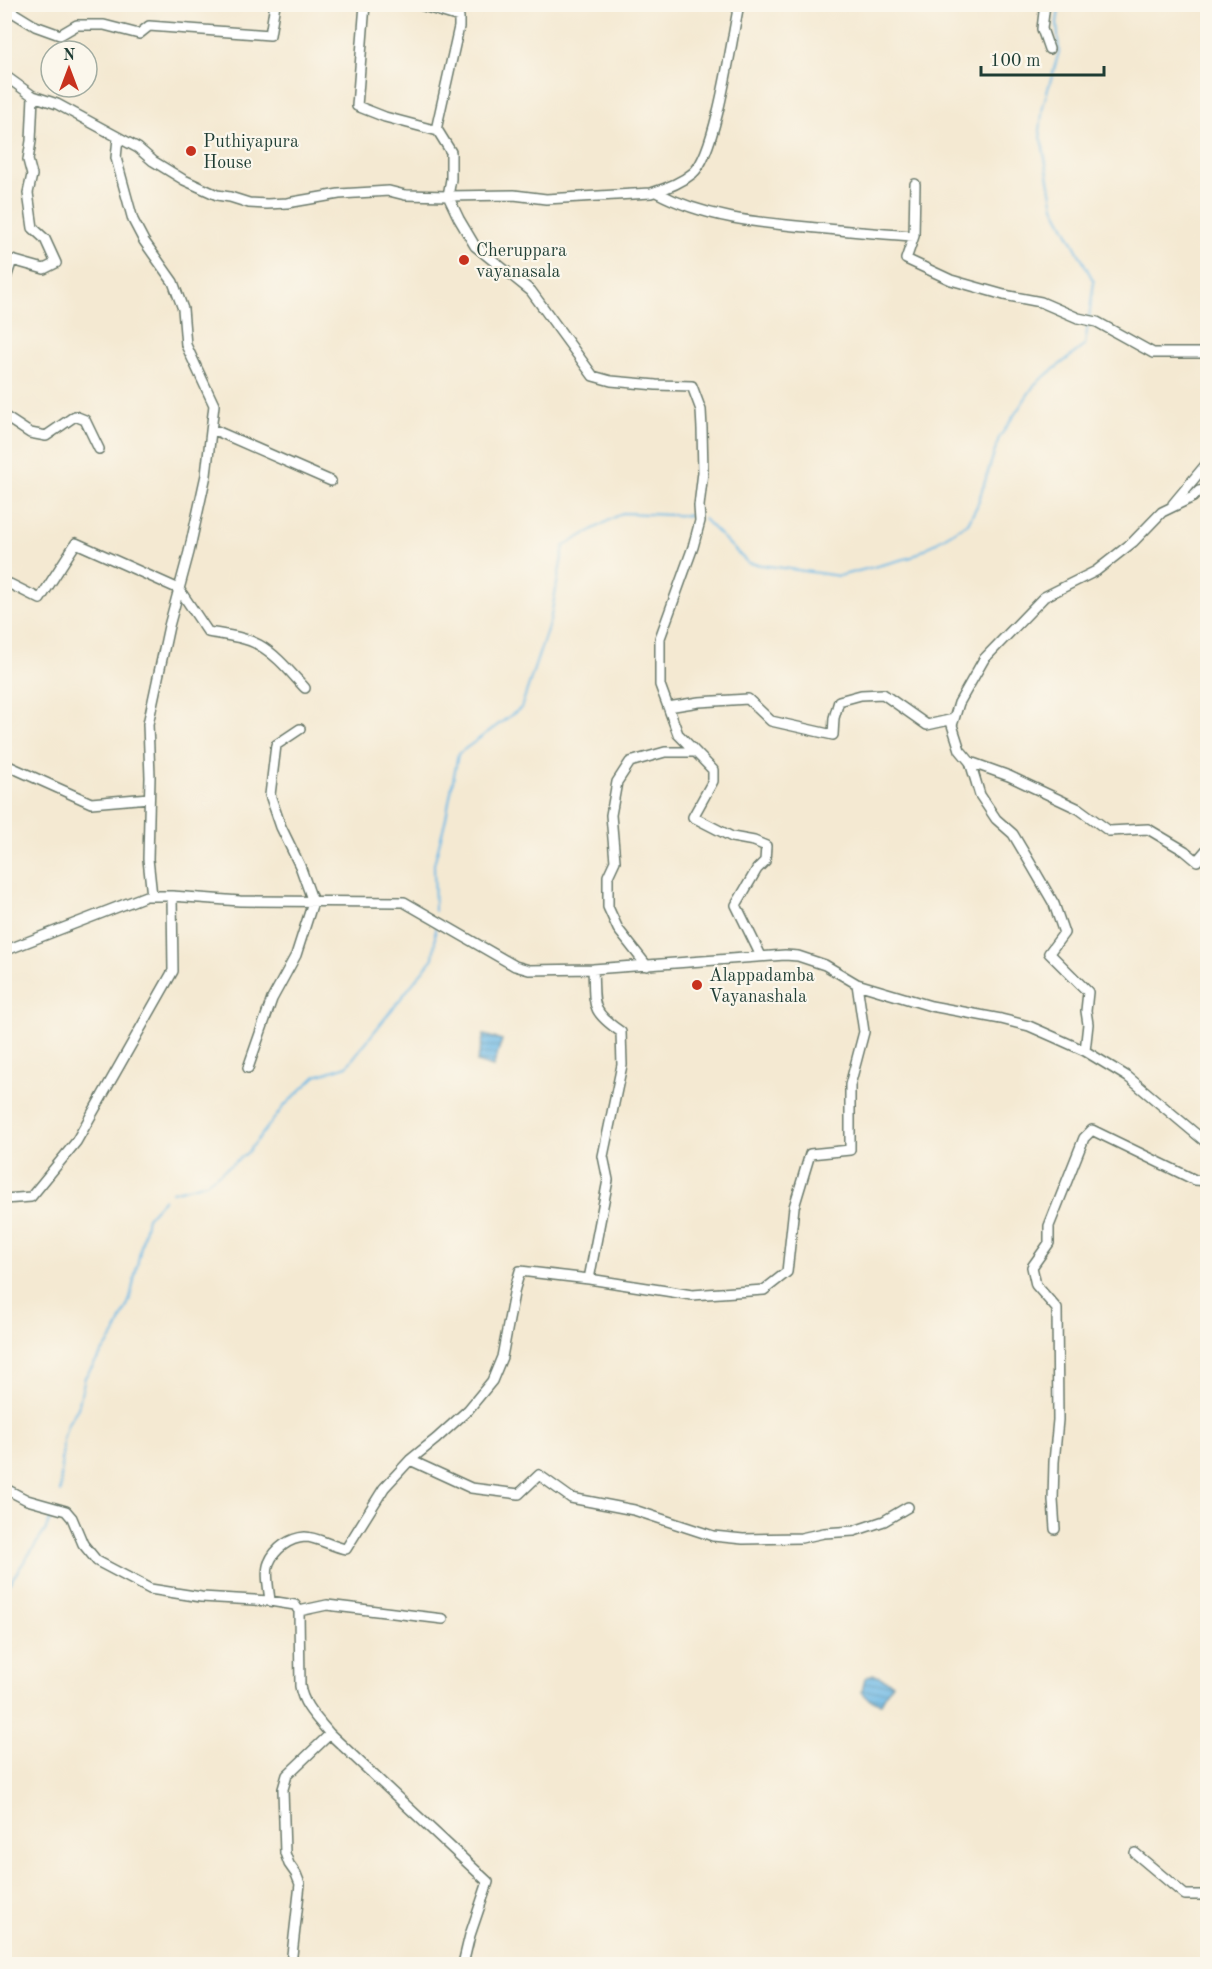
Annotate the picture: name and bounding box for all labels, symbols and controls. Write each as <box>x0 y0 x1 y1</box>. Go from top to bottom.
north arrow <box>39 39 99 99</box>
scale bar <box>981 39 1104 77</box>
text: N <box>63 48 76 64</box>
text: 100 m <box>990 52 1041 70</box>
place label: Puthiyapura House <box>203 133 299 172</box>
marker: Puthiyapura House <box>184 144 198 158</box>
place label: Cheruppara vayanasala <box>476 242 567 281</box>
marker: Cheruppara vayanasala <box>457 253 471 267</box>
place label: Alappadamba Vayanashala <box>709 967 815 1006</box>
marker: Alappadamba Vayanashala <box>690 978 704 992</box>

